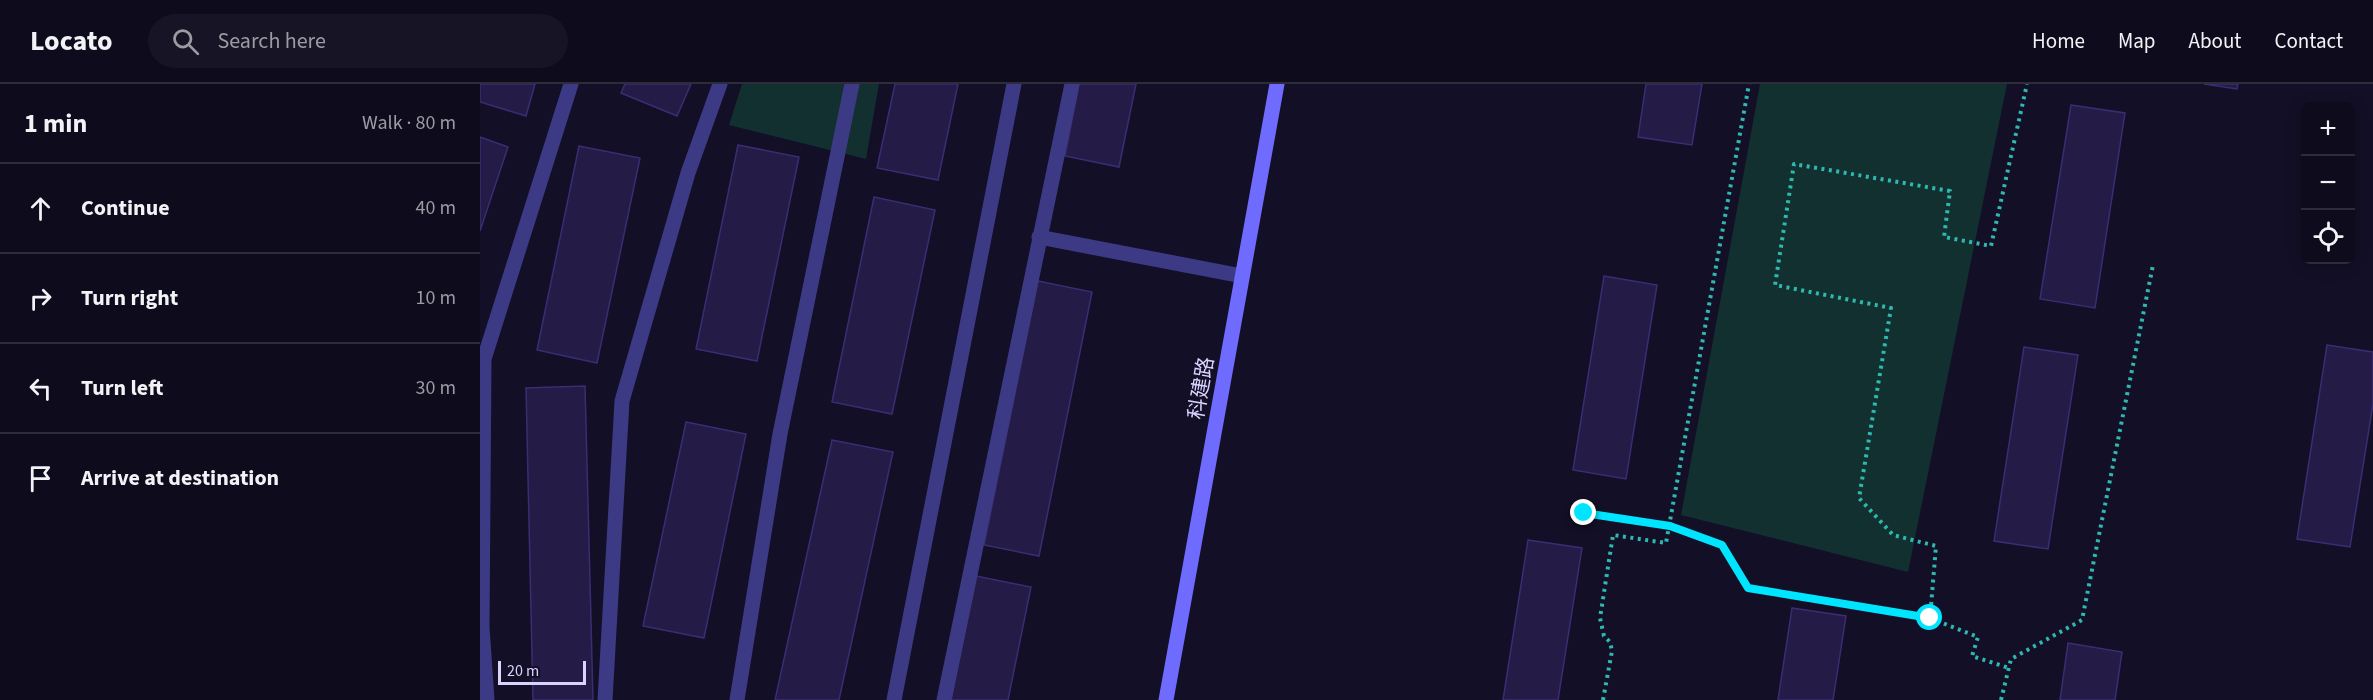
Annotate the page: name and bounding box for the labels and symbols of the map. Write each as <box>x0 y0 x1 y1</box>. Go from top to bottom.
street label: 科建路 <box>1181 354 1221 422</box>
route end <box>1570 499 1596 525</box>
route start <box>1916 604 1942 630</box>
scale bar <box>498 658 586 686</box>

